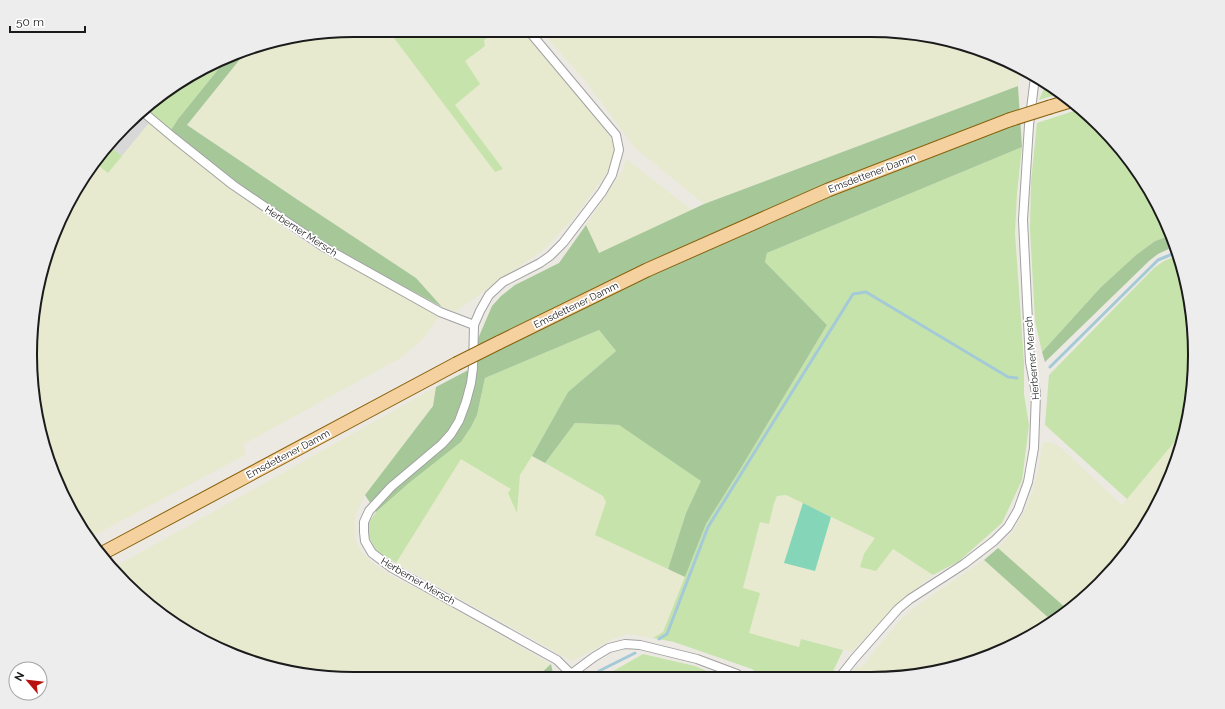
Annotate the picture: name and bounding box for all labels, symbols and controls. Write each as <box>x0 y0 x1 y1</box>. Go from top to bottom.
scale bar <box>10 8 85 34</box>
text: 50 m <box>16 15 44 29</box>
street label: Emsdettener Damm <box>827 151 917 195</box>
street label: Herberner Mersch <box>263 204 339 259</box>
street label: Emsdettener Damm <box>532 280 620 330</box>
street label: Herberner Mersch <box>1023 316 1041 400</box>
street label: Emsdettener Damm <box>244 427 332 481</box>
street label: Herberner Mersch <box>379 555 457 607</box>
north arrow <box>8 661 48 701</box>
text: N <box>12 670 27 683</box>

